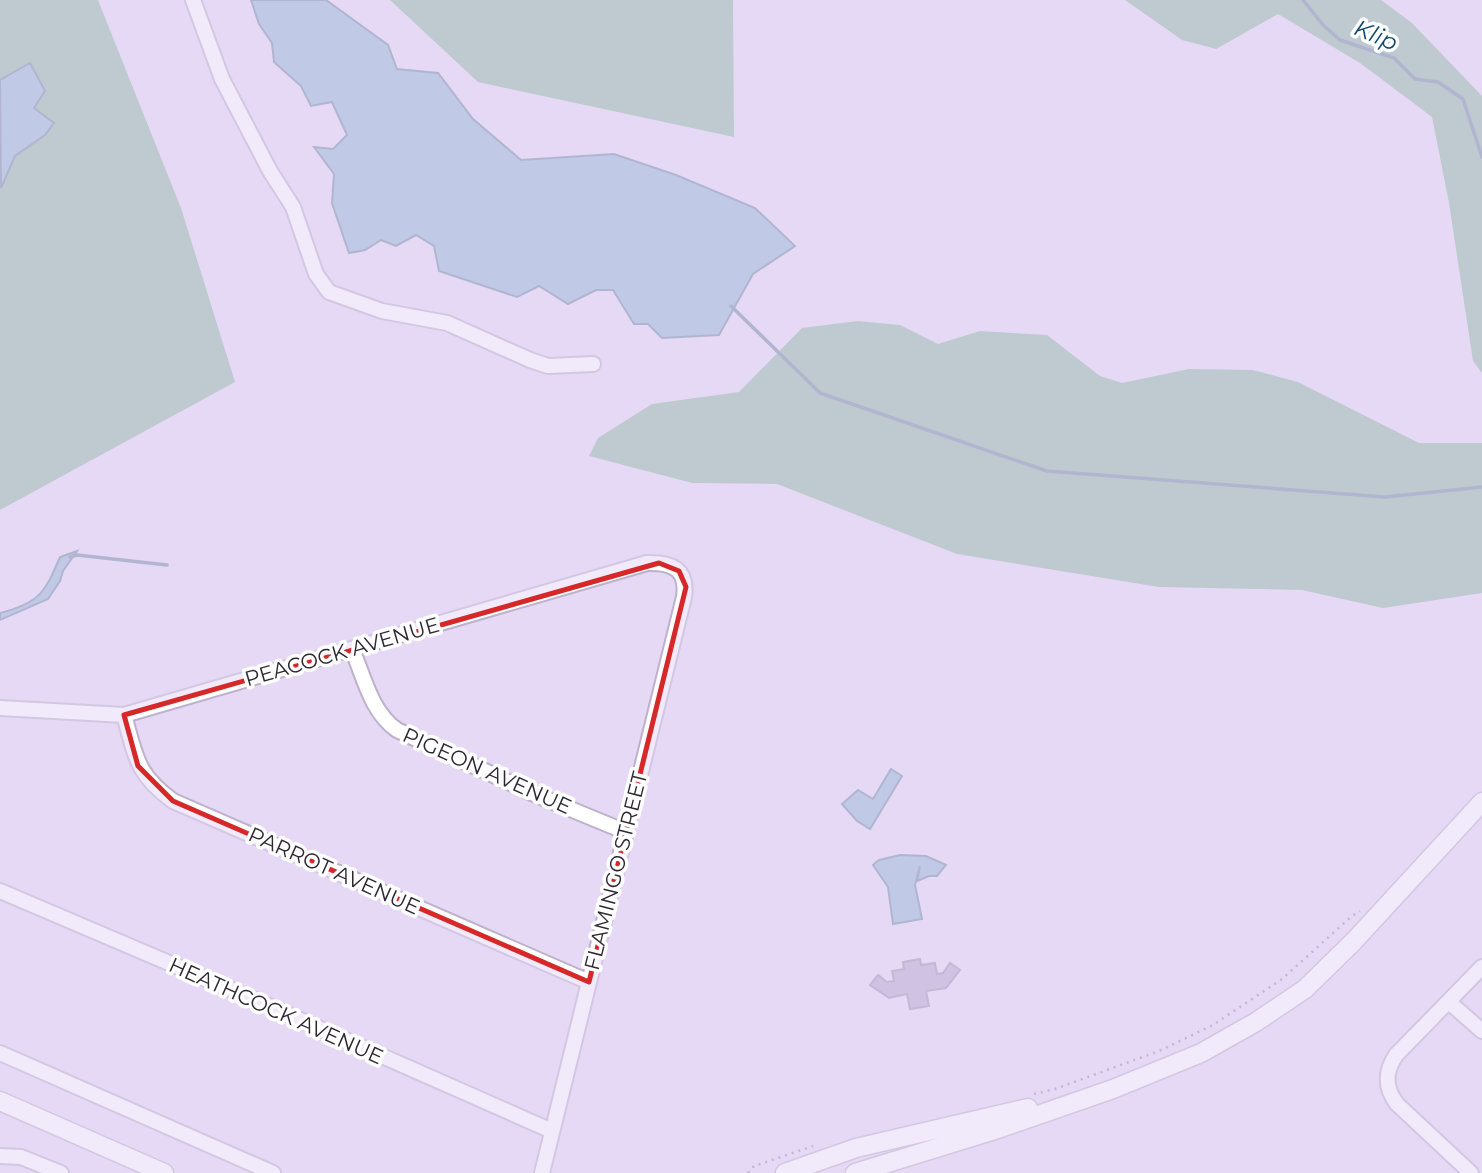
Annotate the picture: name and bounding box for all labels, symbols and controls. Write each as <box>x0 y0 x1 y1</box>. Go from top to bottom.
water label: Klip <box>1350 13 1402 57</box>
street label: PEACOCK AVENUE <box>242 612 442 691</box>
street label: PIGEON AVENUE <box>399 722 575 819</box>
street label: FLAMINGO STREET <box>579 769 652 973</box>
street label: PARROT AVENUE <box>245 822 424 920</box>
street label: HEATHCOCK AVENUE <box>165 952 387 1069</box>

